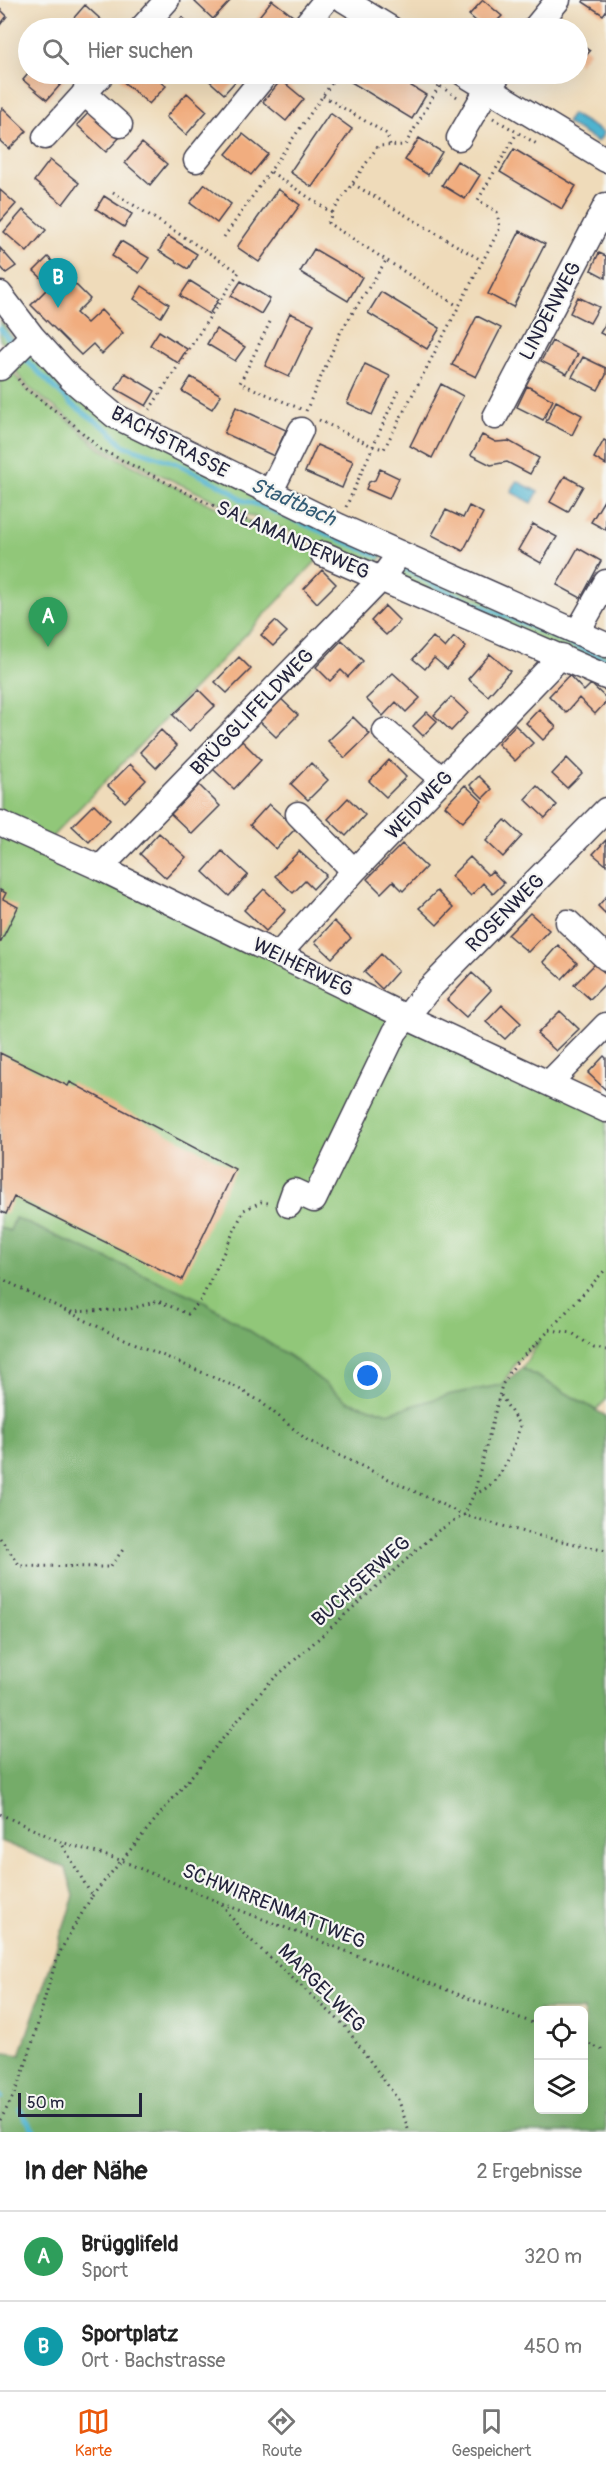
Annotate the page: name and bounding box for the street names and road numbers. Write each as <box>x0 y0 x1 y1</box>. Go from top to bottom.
street label: LINDENWEG <box>514 257 586 365</box>
street label: BACHSTRASSE <box>107 400 233 484</box>
street label: SALAMANDERWEG <box>213 495 373 585</box>
street label: BRÜGGLIFELDWEG <box>185 643 319 781</box>
street label: WEIDWEG <box>380 765 458 845</box>
street label: ROSENWEG <box>460 868 550 958</box>
street label: WEIHERWEG <box>249 932 357 1002</box>
street label: BUCHSERWEG <box>307 1530 415 1632</box>
street label: SCHWIRRENMATTWEG <box>179 1858 369 1954</box>
street label: MARGELWEG <box>273 1939 371 2037</box>

